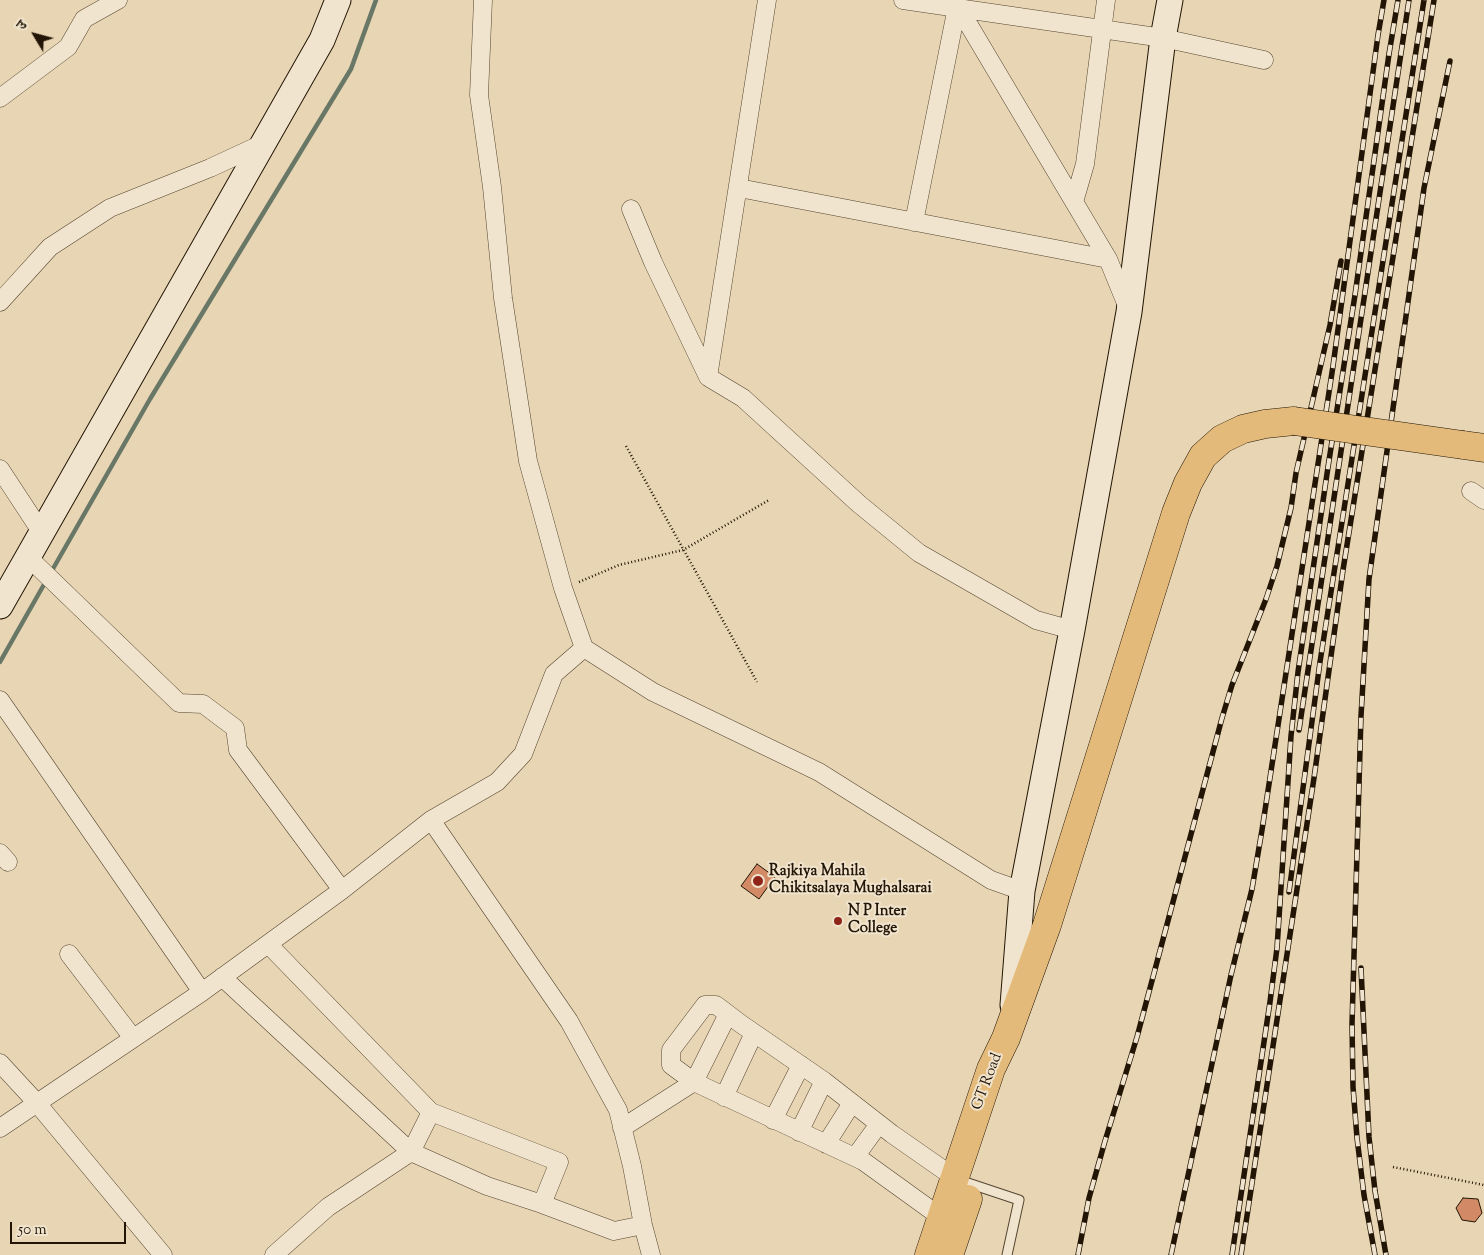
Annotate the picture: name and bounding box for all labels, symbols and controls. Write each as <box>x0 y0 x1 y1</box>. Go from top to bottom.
north arrow <box>10 10 60 60</box>
text: उ <box>13 17 33 35</box>
place label: Rajkiya Mahila Chikitsalaya Mughalsarai <box>769 863 932 898</box>
marker: Rajkiya Mahila Chikitsalaya Mughalsarai <box>751 874 765 888</box>
place label: N P Inter College <box>848 903 906 938</box>
marker: N P Inter College <box>832 915 844 927</box>
street label: GT Road <box>969 1051 1007 1113</box>
scale bar <box>12 1212 129 1244</box>
text: 50 m <box>18 1220 47 1241</box>

